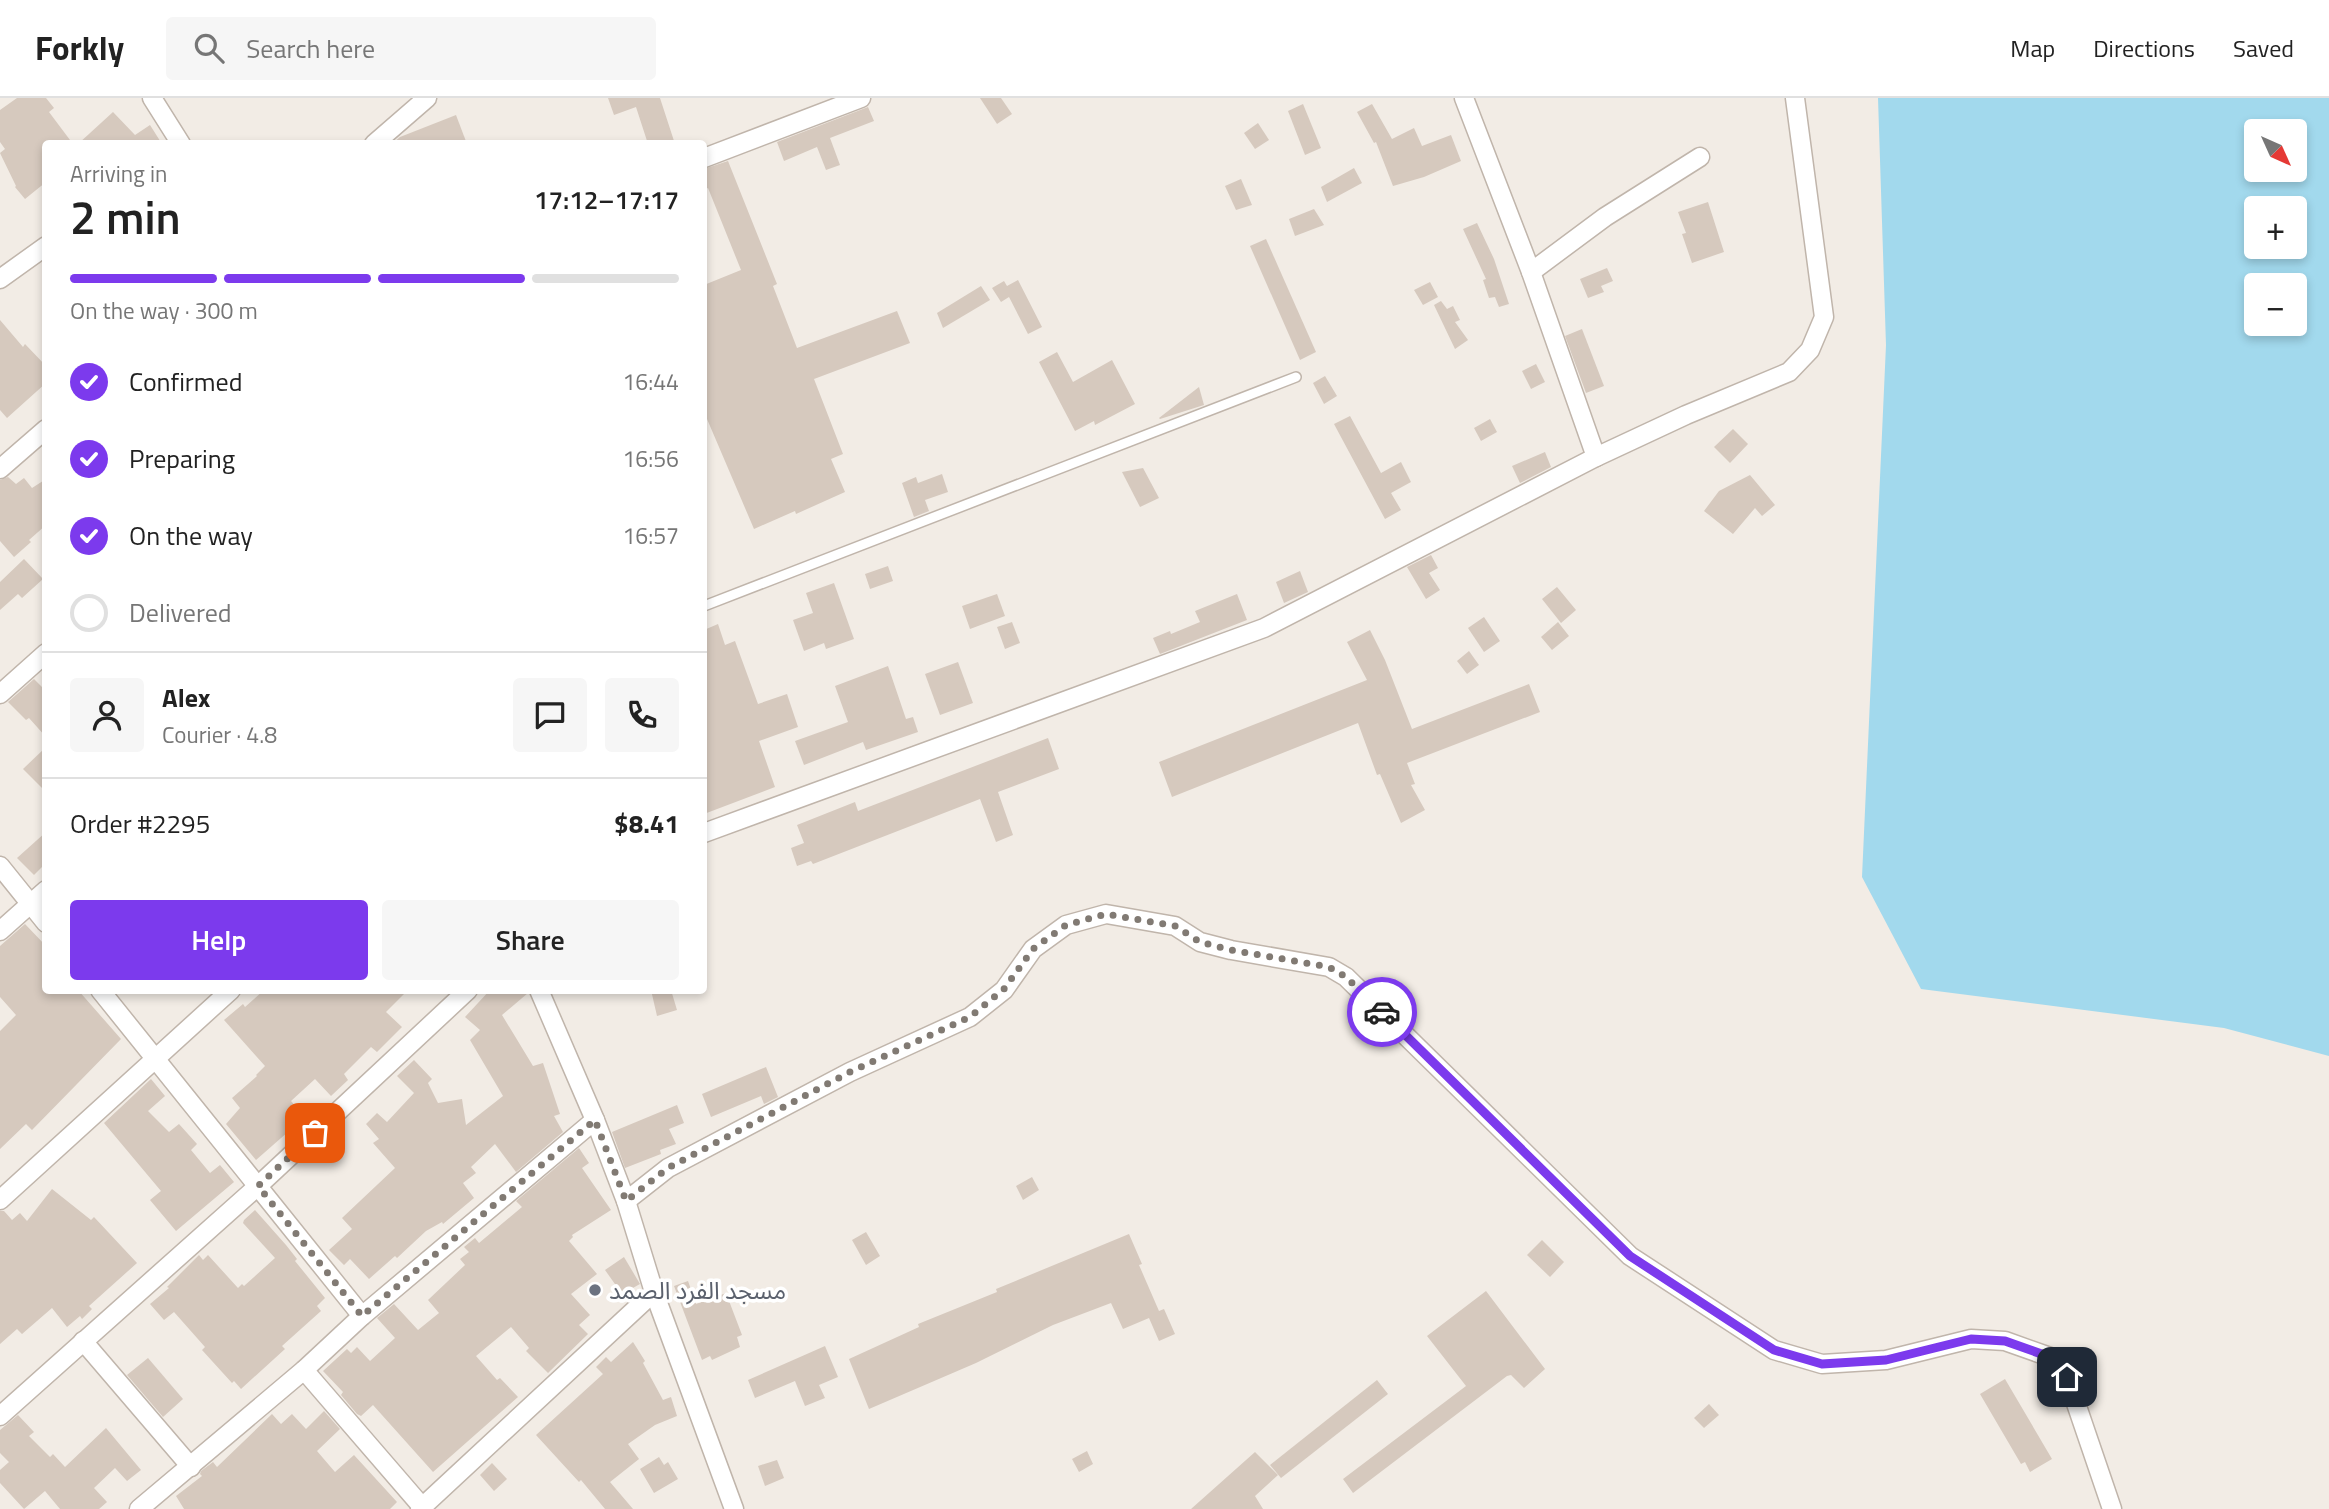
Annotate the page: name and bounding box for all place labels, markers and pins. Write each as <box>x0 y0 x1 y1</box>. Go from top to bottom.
pin <box>285 1103 345 1163</box>
place label: مسجد الفرد الصمد <box>609 1272 786 1308</box>
marker: مسجد الفرد الصمد <box>587 1282 603 1298</box>
pin <box>2037 1347 2097 1407</box>

